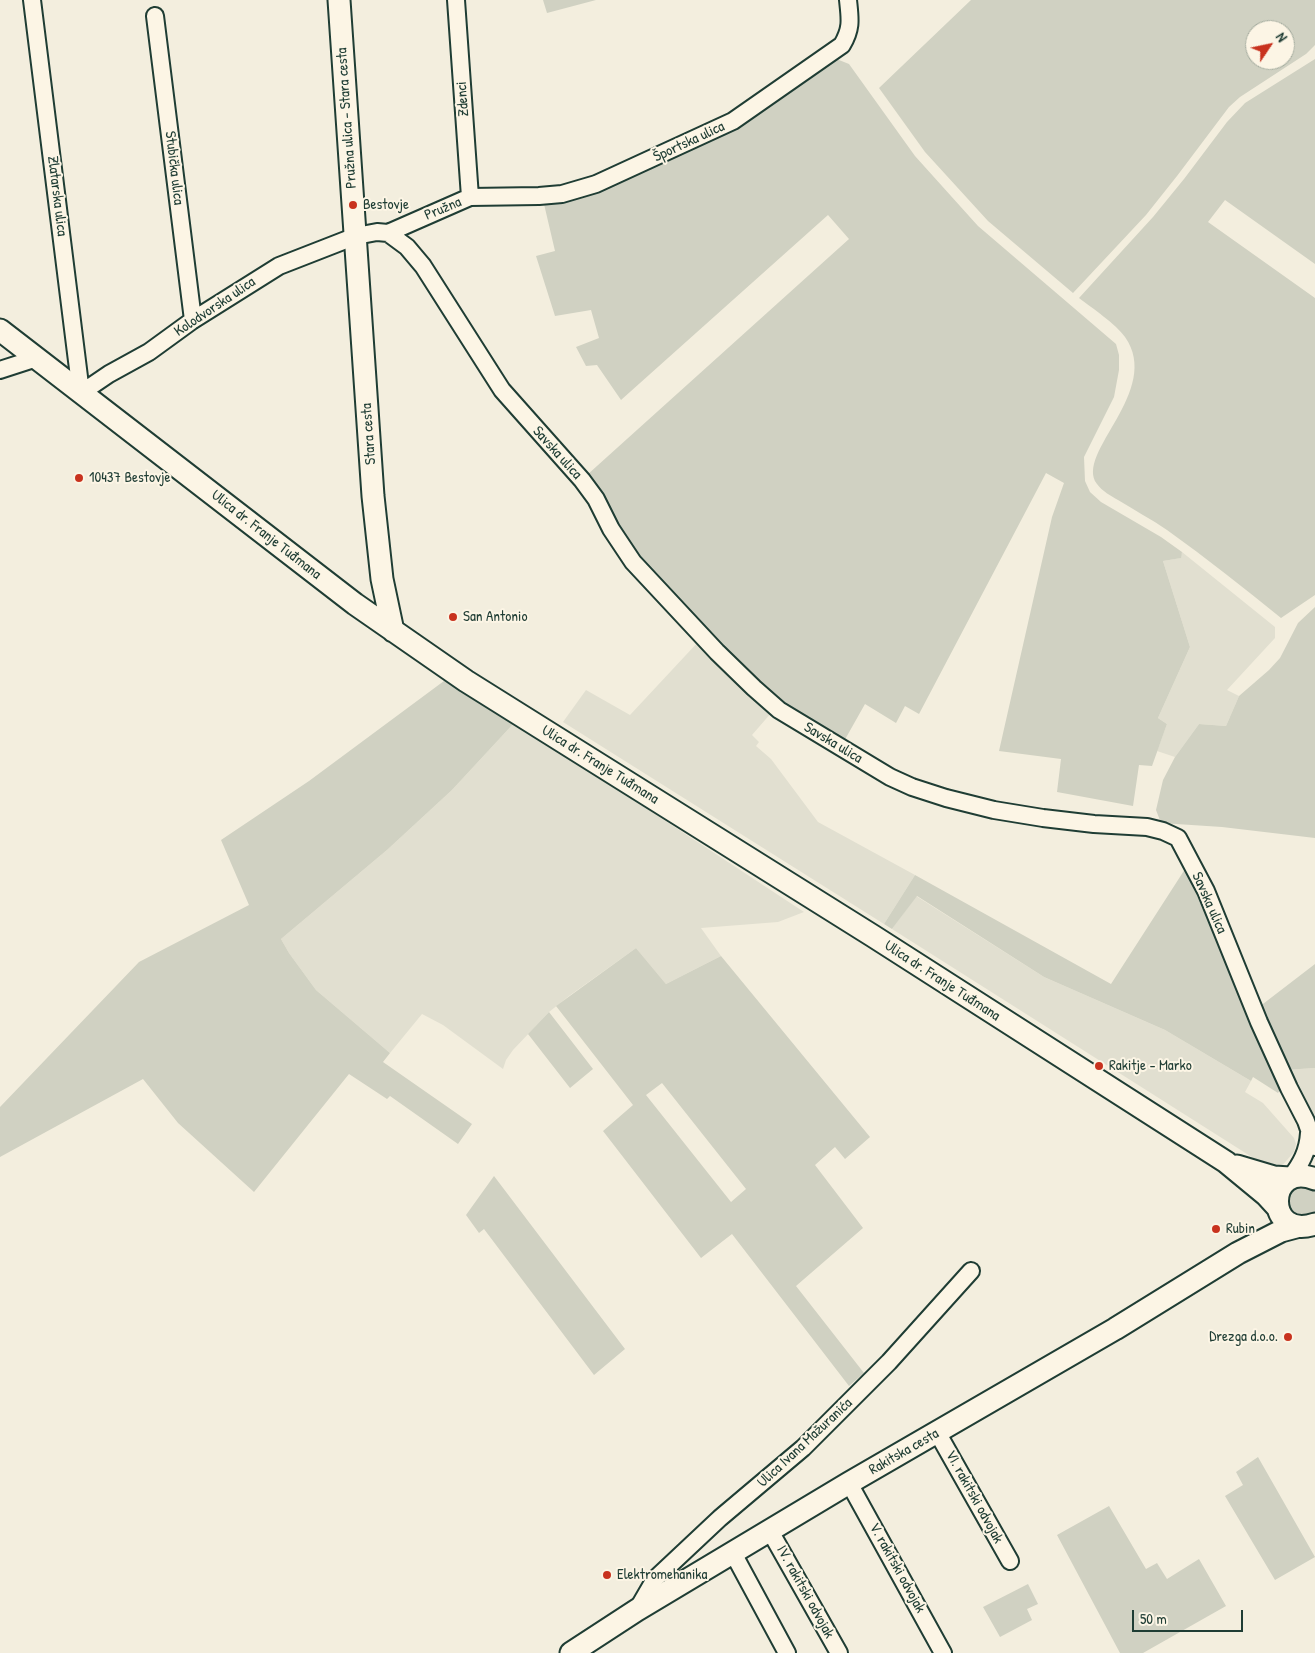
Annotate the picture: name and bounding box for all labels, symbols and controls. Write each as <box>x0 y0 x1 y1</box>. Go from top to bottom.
north arrow <box>1245 20 1295 70</box>
text: N <box>1272 28 1292 45</box>
street label: Pružna ulica - Stara cesta <box>333 47 361 189</box>
street label: Zdenci <box>453 81 473 117</box>
street label: Športska ulica <box>650 118 728 166</box>
street label: Stubička ulica <box>161 130 187 206</box>
street label: Zlatarska ulica <box>43 155 71 237</box>
street label: Pružna <box>422 193 464 225</box>
place label: Bestovje <box>363 196 409 214</box>
marker: Bestovje <box>347 199 359 211</box>
street label: Kolodvorska ulica <box>171 273 259 341</box>
street label: Stara cesta <box>358 403 380 465</box>
street label: Savska ulica <box>529 423 585 483</box>
place label: 10437 Bestovje <box>89 469 170 487</box>
marker: 10437 Bestovje <box>73 472 85 484</box>
street label: Ulica dr. Franje Tuđmana <box>207 486 325 584</box>
place label: San Antonio <box>463 608 527 626</box>
marker: San Antonio <box>447 611 459 623</box>
street label: Savska ulica <box>800 719 866 767</box>
street label: Ulica dr. Franje Tuđmana <box>538 722 662 808</box>
street label: Savska ulica <box>1188 870 1230 936</box>
street label: Ulica dr. Franje Tuđmana <box>881 937 1003 1025</box>
place label: Rakitje - Marko <box>1109 1057 1192 1075</box>
marker: Rakitje - Marko <box>1093 1060 1105 1072</box>
place label: Rubin <box>1226 1220 1255 1238</box>
marker: Rubin <box>1210 1223 1222 1235</box>
place label: Drezga d.o.o. <box>1209 1328 1278 1346</box>
marker: Drezga d.o.o. <box>1282 1331 1294 1343</box>
street label: Ulica Ivana Mažuranića <box>754 1394 856 1492</box>
street label: Rakitska cesta <box>866 1425 942 1479</box>
street label: VI. rakitski odvojak <box>941 1447 1007 1547</box>
street label: V. rakitski odvojak <box>865 1520 929 1616</box>
street label: IV. rakitski odvojak <box>772 1542 838 1642</box>
place label: Elektromehanika <box>617 1566 707 1584</box>
marker: Elektromehanika <box>601 1569 613 1581</box>
scale bar <box>1135 1600 1246 1632</box>
text: 50 m <box>1140 1608 1167 1629</box>

